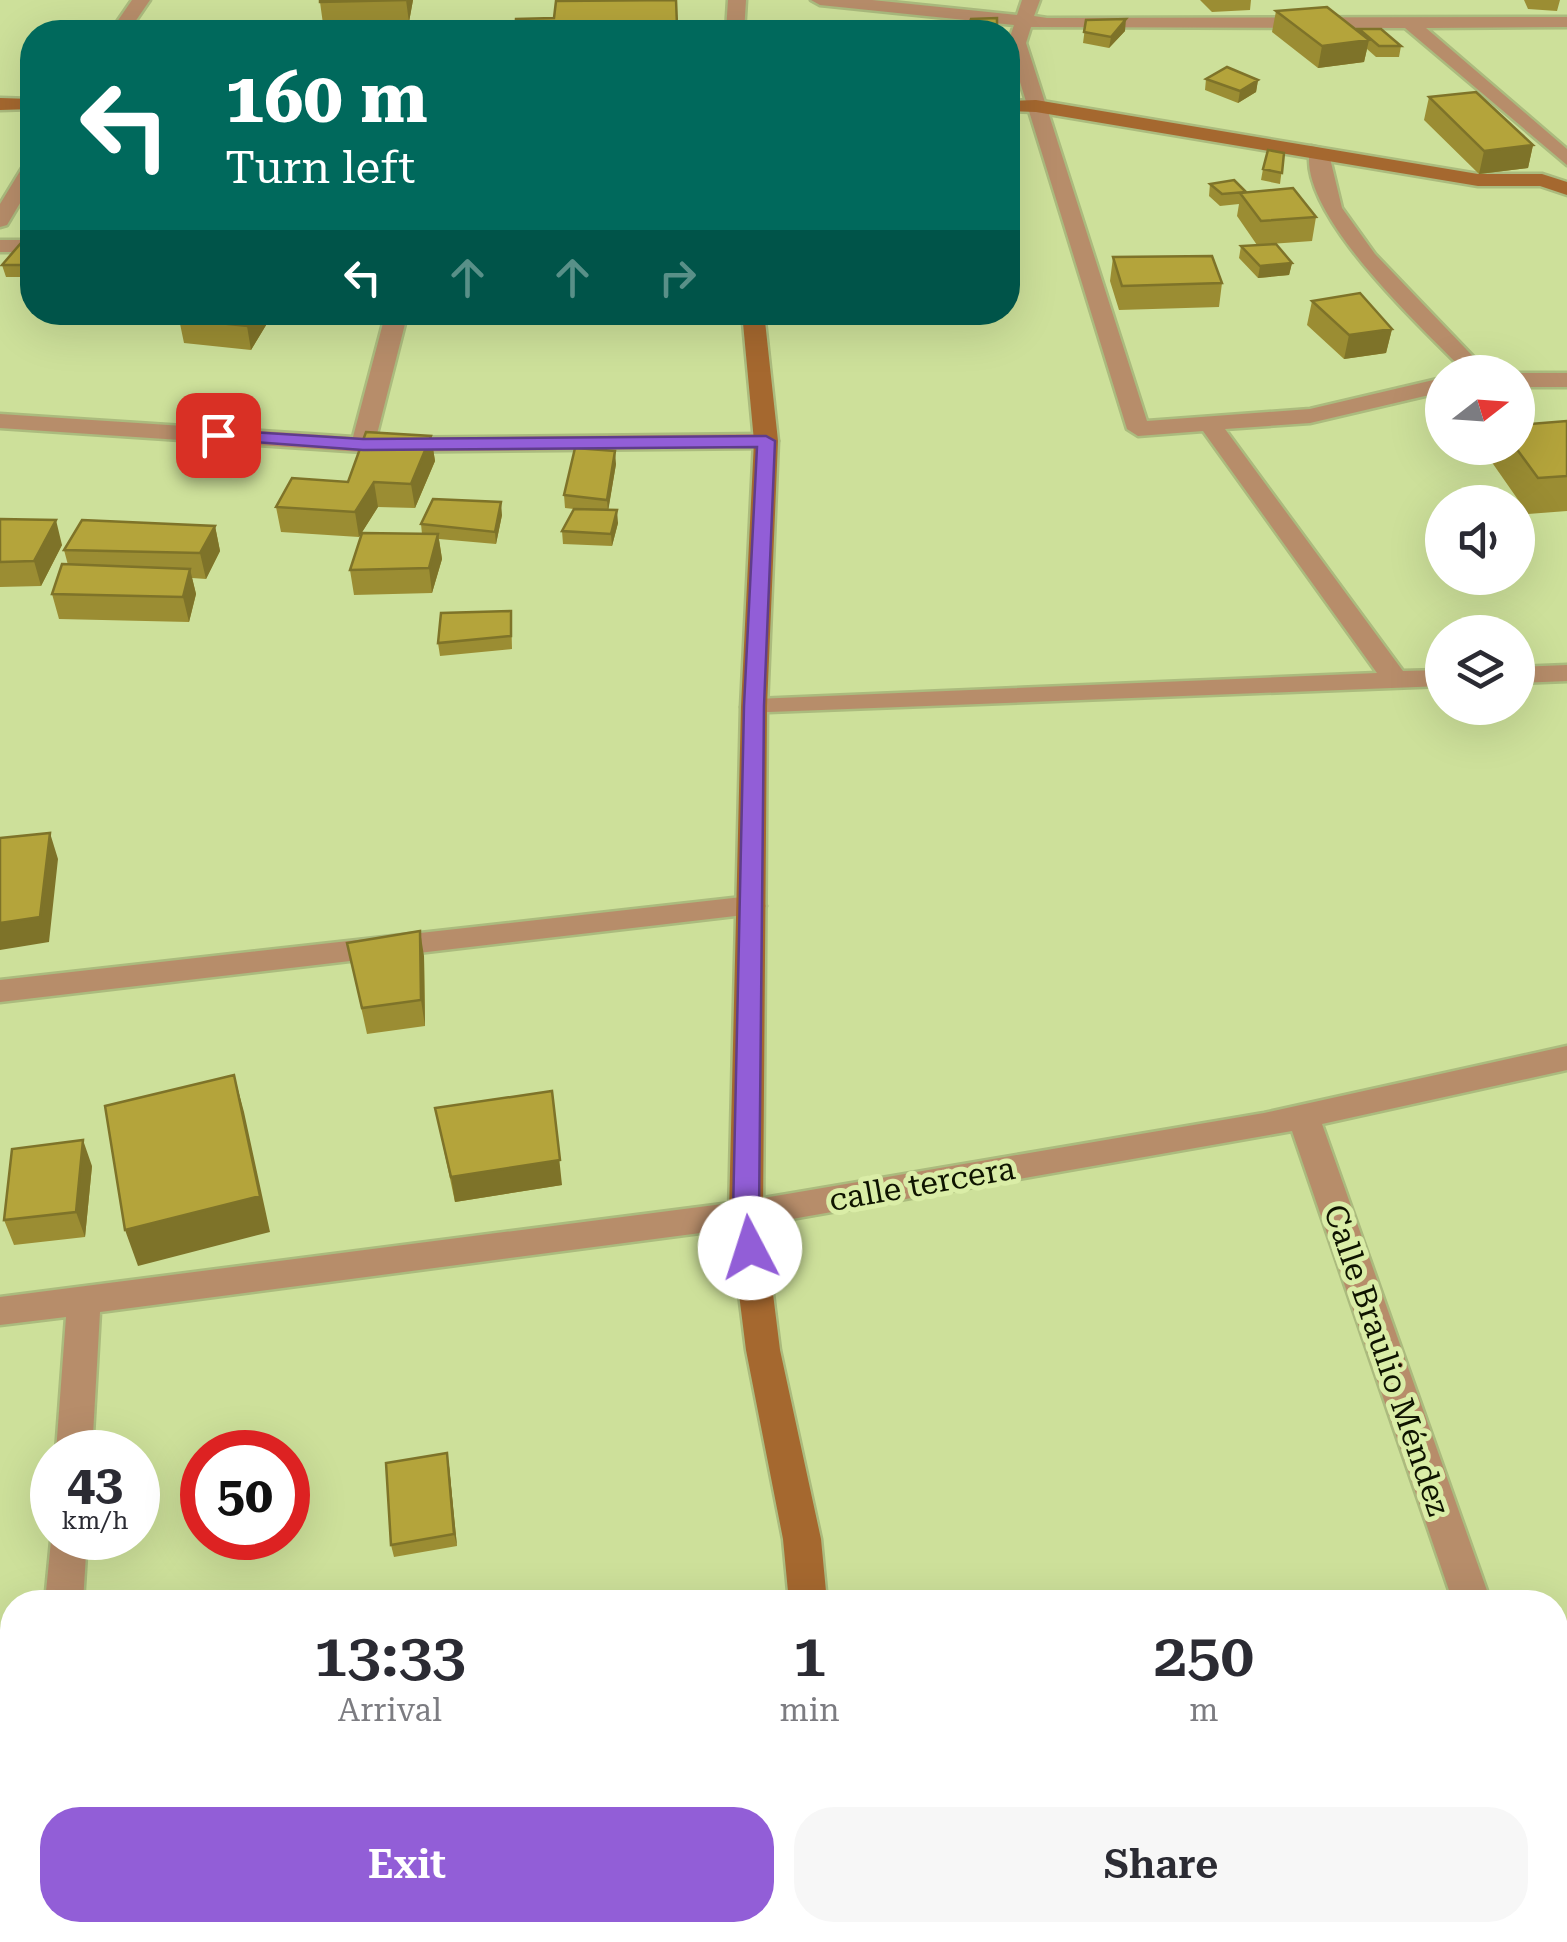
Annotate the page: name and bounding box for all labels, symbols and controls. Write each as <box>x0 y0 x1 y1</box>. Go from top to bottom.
text: 160 m <box>225 57 428 139</box>
icon: left <box>60 60 190 190</box>
text: Turn left <box>225 141 415 194</box>
icon: left <box>335 250 390 305</box>
icon: ahead <box>440 250 495 305</box>
icon: ahead <box>545 250 600 305</box>
icon: right <box>650 250 705 305</box>
north arrow <box>1425 355 1535 465</box>
map controls <box>1425 355 1535 725</box>
pin <box>176 393 261 478</box>
icon: arrive <box>191 408 246 463</box>
button: sound <box>1425 485 1535 595</box>
button: layers <box>1425 615 1535 725</box>
street label: calle tercera <box>826 1149 1018 1219</box>
position arrow <box>698 1196 802 1300</box>
street label: Calle Braulio Méndez <box>1316 1200 1458 1520</box>
speed limit sign: 50 <box>180 1430 310 1560</box>
text: 43 <box>67 1454 123 1512</box>
text: km/h <box>62 1506 128 1535</box>
text: 13:33 <box>314 1620 466 1691</box>
text: 1 <box>793 1620 826 1691</box>
text: 250 <box>1153 1620 1254 1691</box>
text: Arrival <box>338 1691 442 1729</box>
text: min <box>780 1691 840 1729</box>
text: m <box>1189 1691 1218 1729</box>
button: Exit <box>40 1807 774 1922</box>
button: Share <box>794 1807 1528 1922</box>

